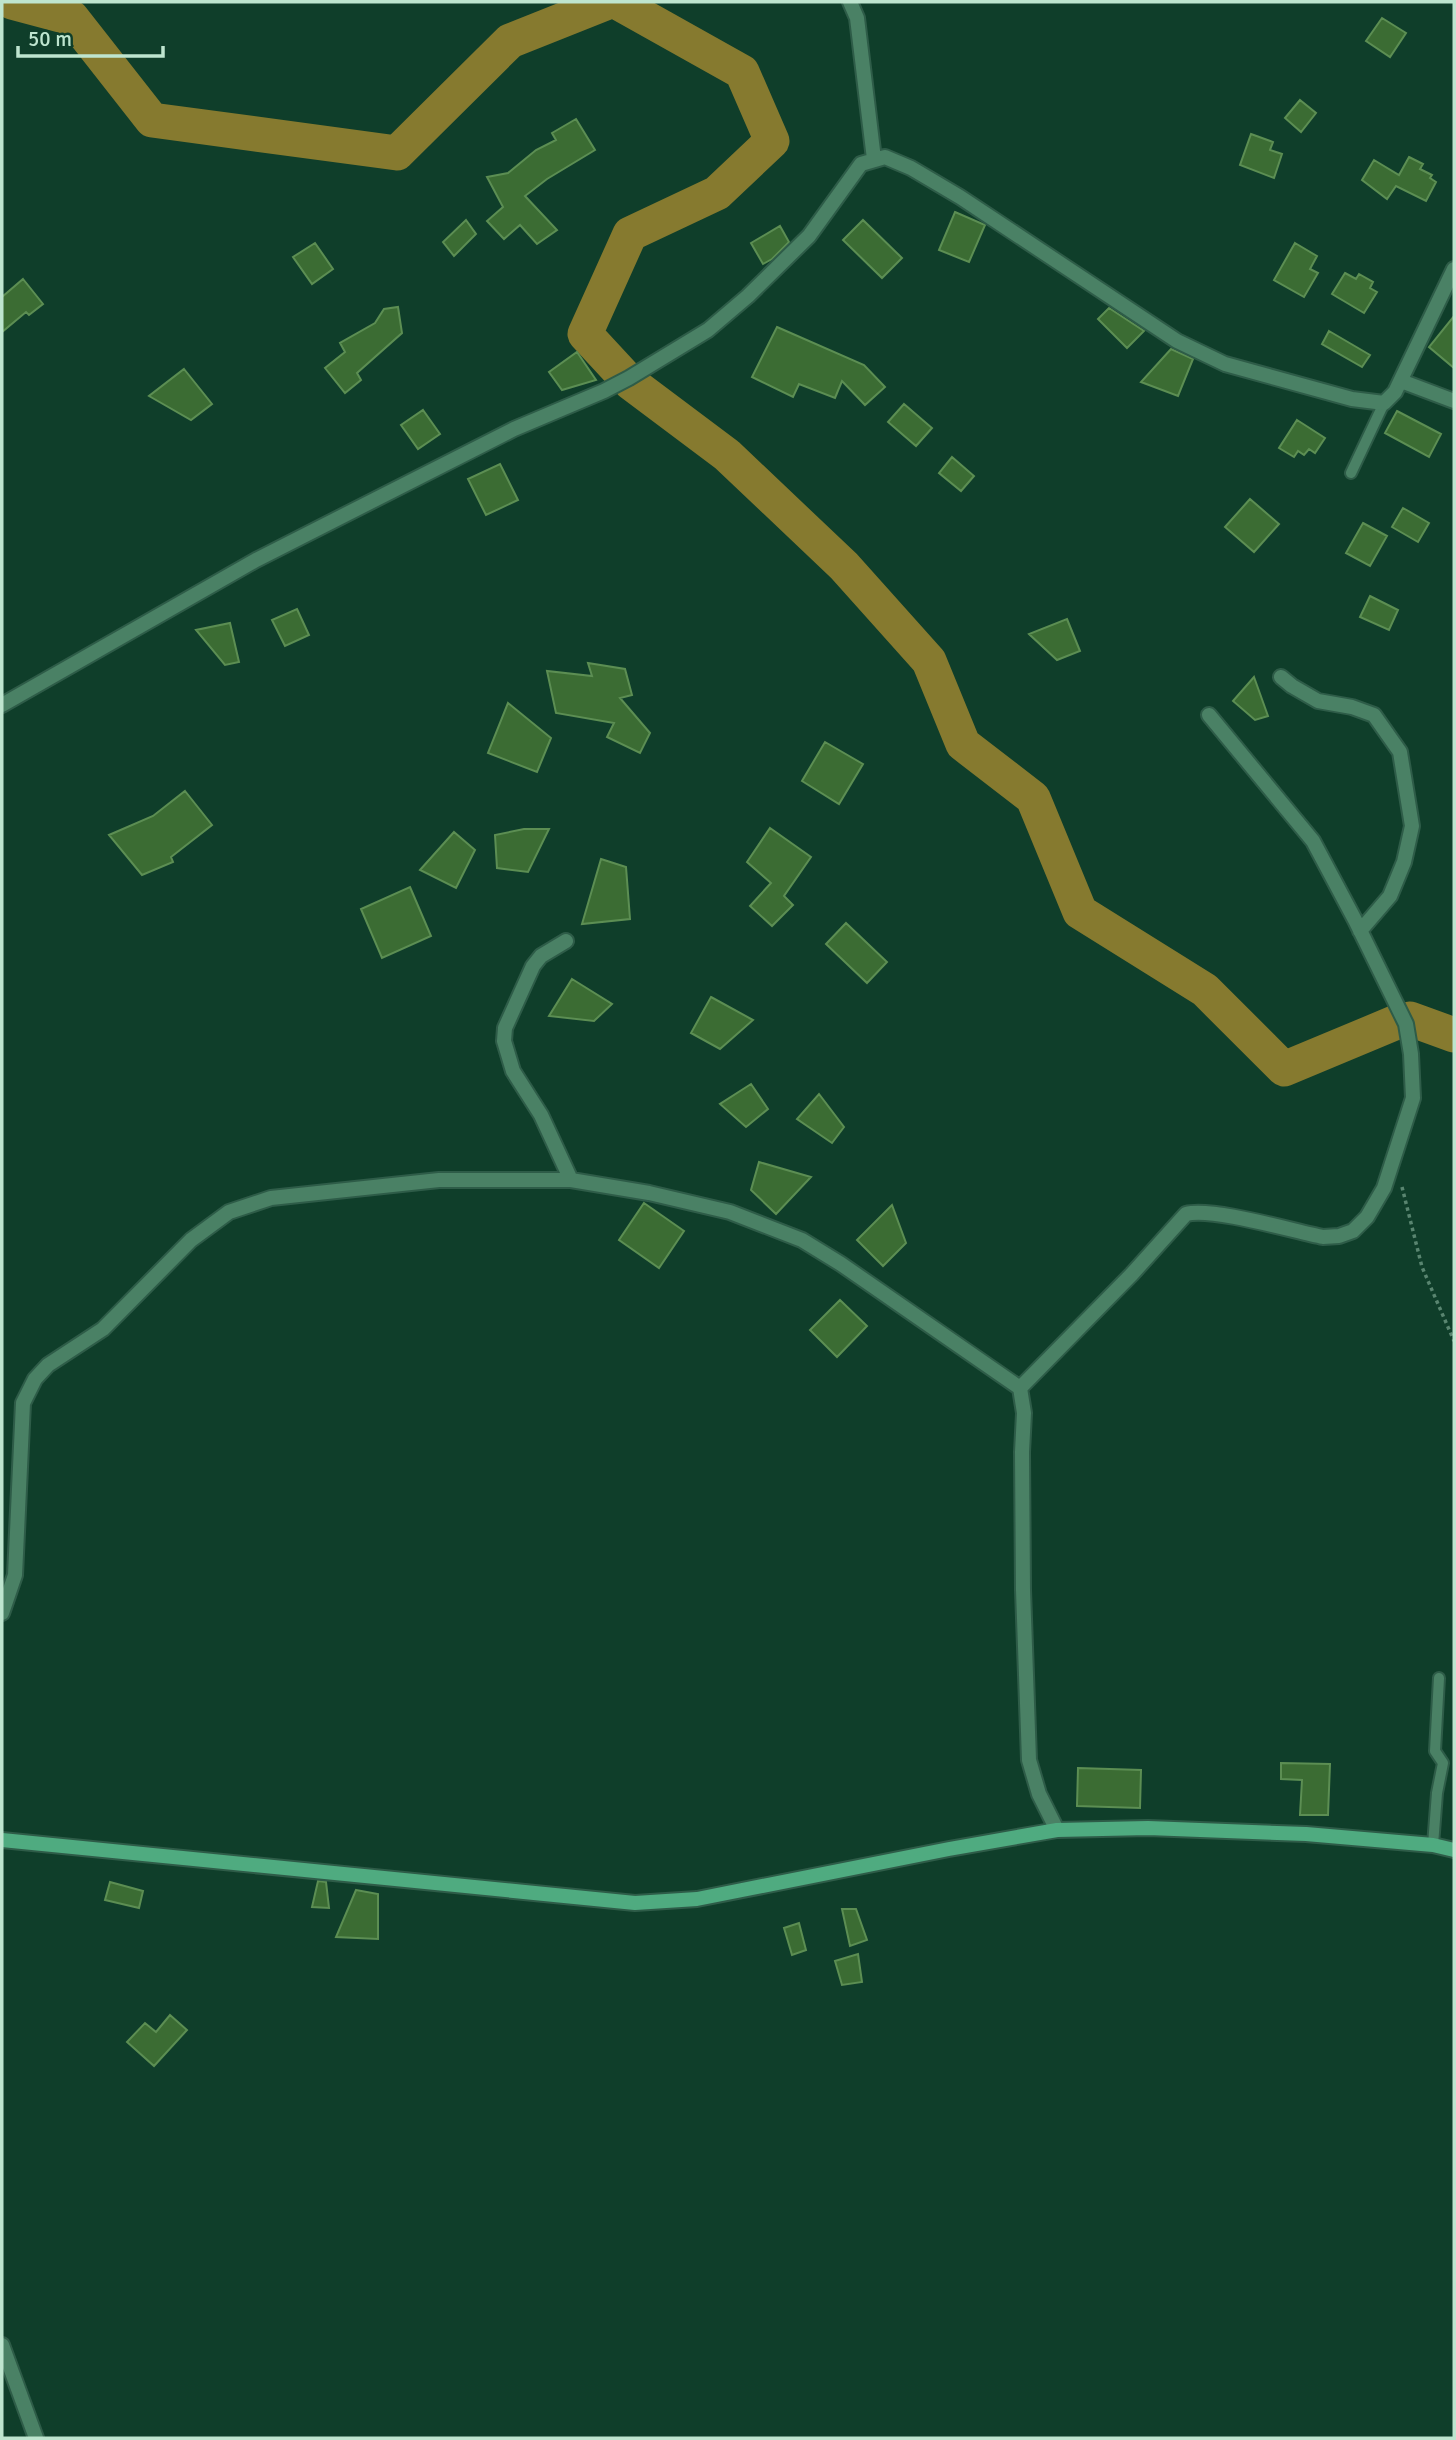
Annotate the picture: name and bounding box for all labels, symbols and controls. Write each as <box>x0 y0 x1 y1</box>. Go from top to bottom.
scale bar <box>18 14 163 58</box>
text: 50 m <box>28 26 72 52</box>

